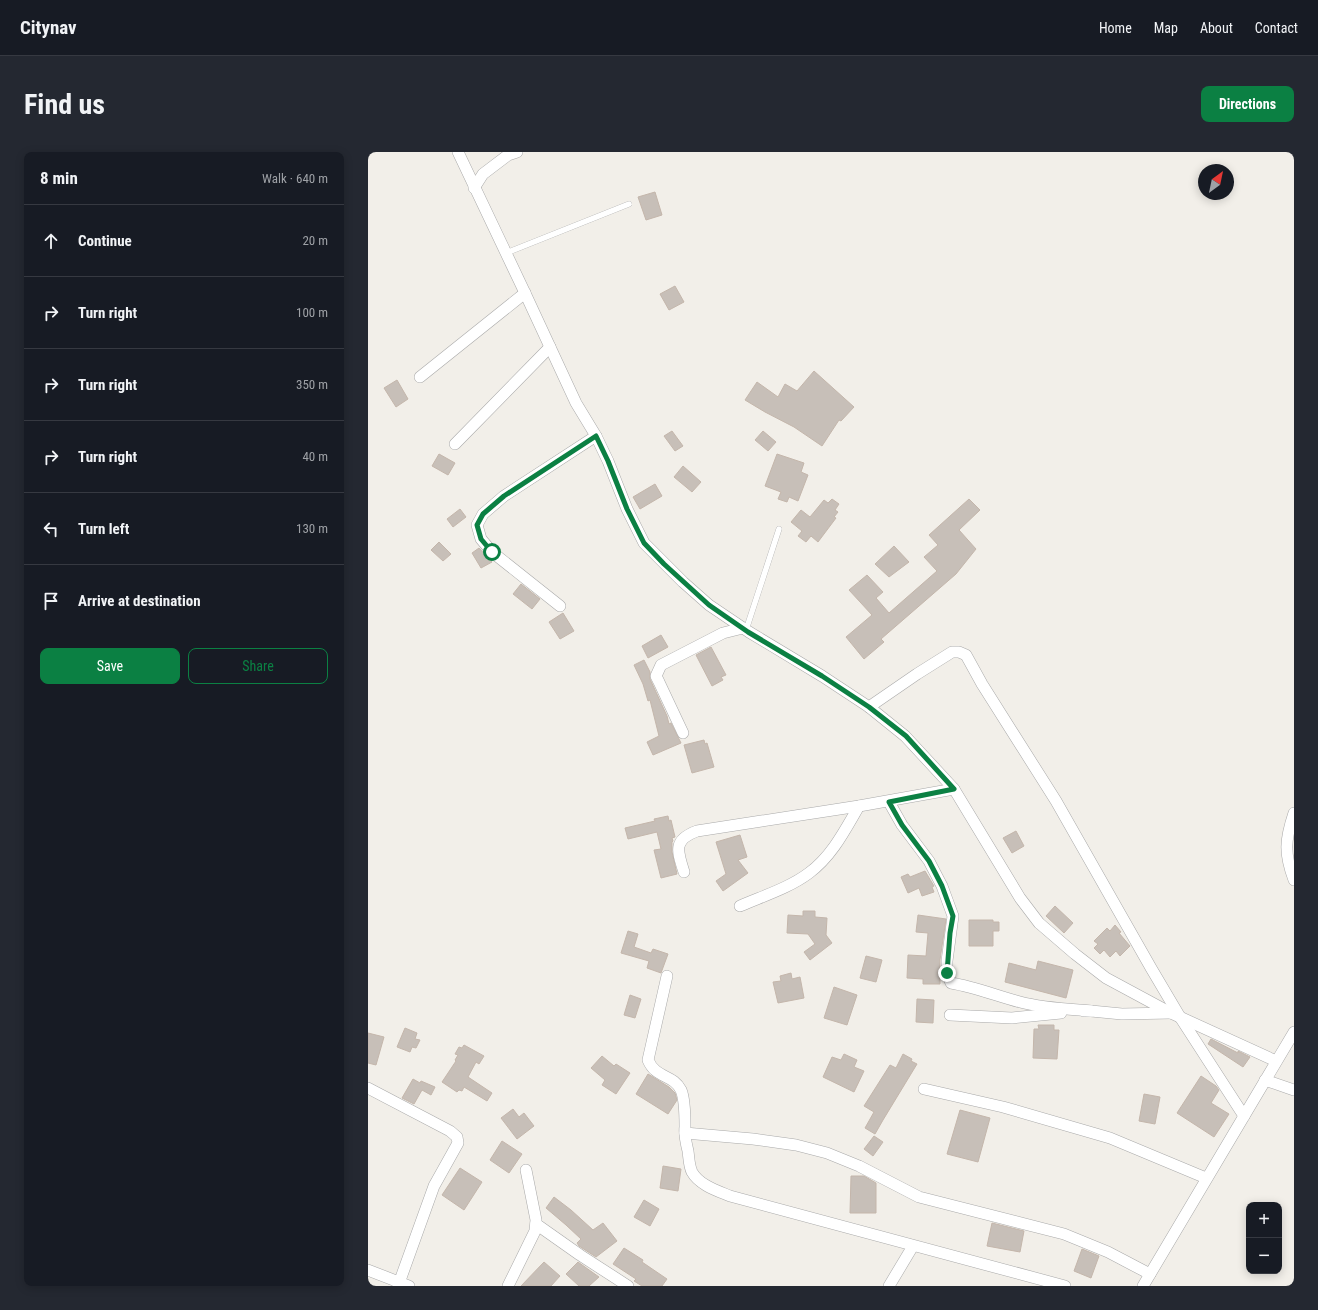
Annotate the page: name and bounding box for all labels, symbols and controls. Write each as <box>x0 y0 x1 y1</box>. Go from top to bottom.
text: Citynav <box>20 16 77 39</box>
text: Home <box>1099 20 1132 36</box>
text: Map <box>1154 20 1178 36</box>
text: About <box>1200 20 1233 36</box>
text: Contact <box>1255 20 1298 36</box>
button: Directions <box>1201 86 1294 122</box>
text: Find us <box>24 88 105 121</box>
north arrow <box>1198 164 1234 200</box>
text: 8 min <box>40 168 78 188</box>
text: Walk · 640 m <box>262 171 328 186</box>
icon: ahead <box>40 230 62 252</box>
text: Continue <box>78 232 132 250</box>
text: 20 m <box>302 233 328 248</box>
icon: right <box>40 302 62 324</box>
text: Turn right <box>78 304 137 322</box>
text: 100 m <box>296 305 328 320</box>
icon: right <box>40 374 62 396</box>
text: Turn right <box>78 376 137 394</box>
text: 350 m <box>296 377 328 392</box>
icon: right <box>40 446 62 468</box>
text: Turn right <box>78 448 137 466</box>
text: 40 m <box>302 449 328 464</box>
icon: left <box>40 518 62 540</box>
text: Turn left <box>78 520 129 538</box>
text: 130 m <box>296 521 328 536</box>
route start <box>483 543 501 561</box>
icon: arrive <box>40 590 62 612</box>
text: Arrive at destination <box>78 592 201 610</box>
button: Save <box>40 648 180 684</box>
button: Share <box>188 648 328 684</box>
route end <box>938 964 956 982</box>
map controls <box>1246 1202 1282 1274</box>
button: + <box>1246 1202 1282 1238</box>
button: − <box>1246 1238 1282 1274</box>

